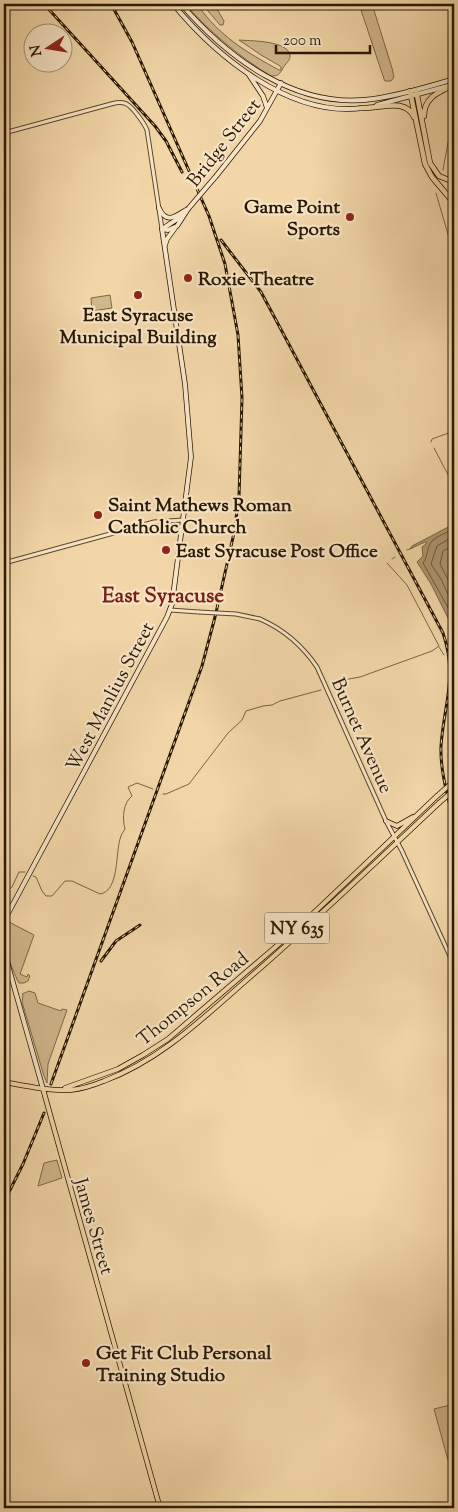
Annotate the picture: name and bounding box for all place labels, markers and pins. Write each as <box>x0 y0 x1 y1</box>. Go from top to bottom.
place label: Game Point Sports <box>244 195 341 244</box>
marker: Game Point Sports <box>344 211 356 223</box>
place label: Roxie Theatre <box>198 267 314 294</box>
marker: Roxie Theatre <box>182 272 194 284</box>
marker: East Syracuse Municipal Building <box>132 289 144 301</box>
place label: East Syracuse Municipal Building <box>59 303 217 352</box>
place label: Saint Mathews Roman Catholic Church <box>108 493 293 542</box>
marker: Saint Mathews Roman Catholic Church <box>92 509 104 521</box>
place label: East Syracuse Post Office <box>176 539 378 566</box>
marker: East Syracuse Post Office <box>160 544 172 556</box>
place label: Get Fit Club Personal Training Studio <box>96 1341 272 1390</box>
marker: Get Fit Club Personal Training Studio <box>80 1357 92 1369</box>

